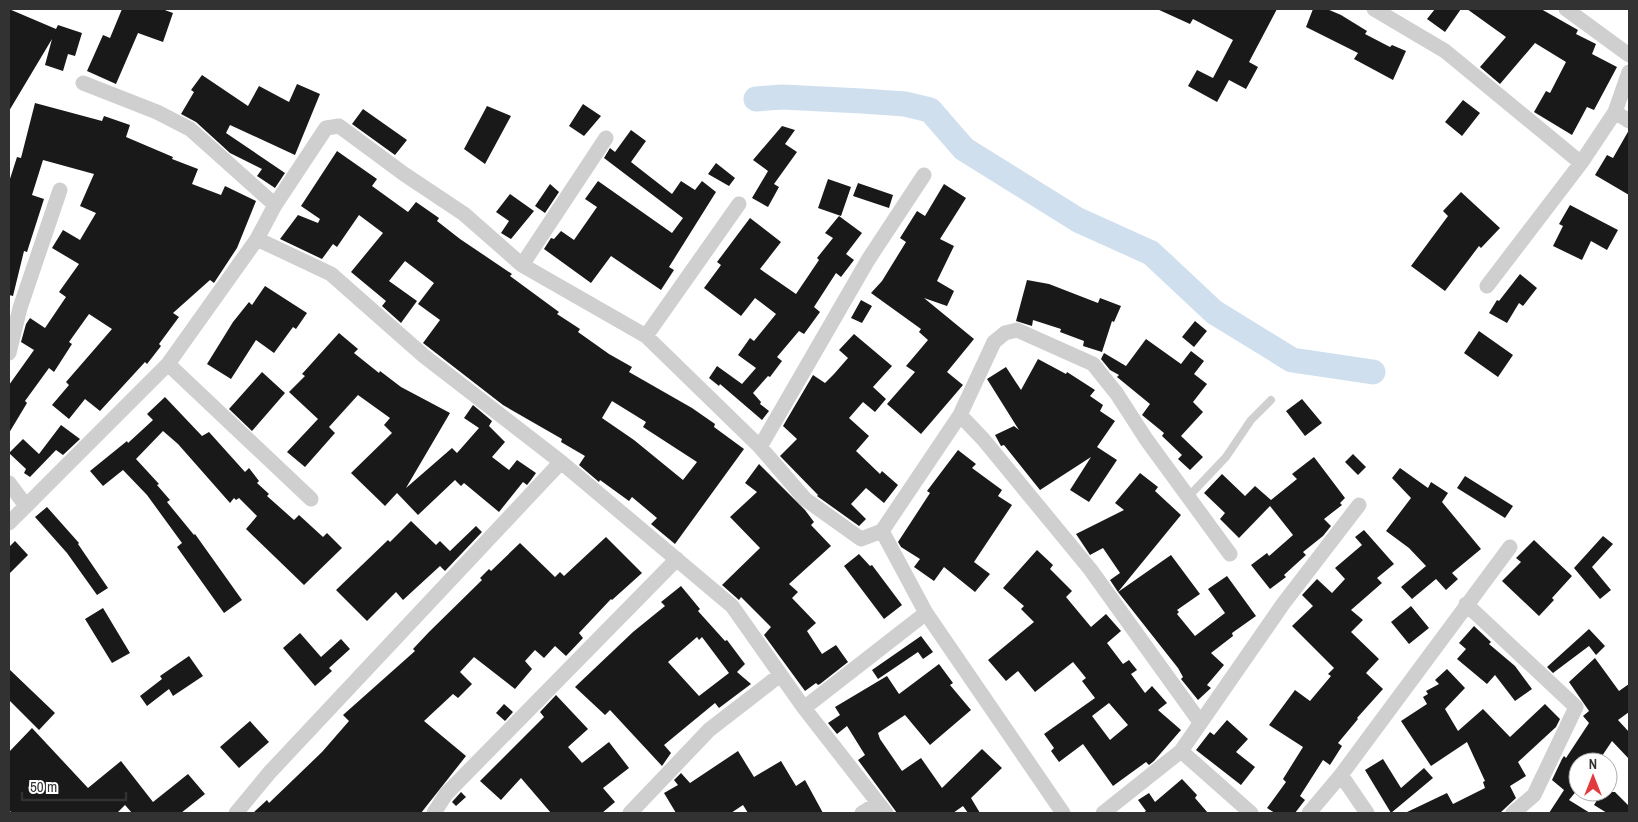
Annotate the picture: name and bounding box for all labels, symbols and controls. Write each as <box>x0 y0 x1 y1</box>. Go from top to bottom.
north arrow <box>1568 752 1618 802</box>
text: N <box>1589 755 1597 773</box>
scale bar <box>22 770 126 802</box>
text: 50 m <box>30 776 57 797</box>

